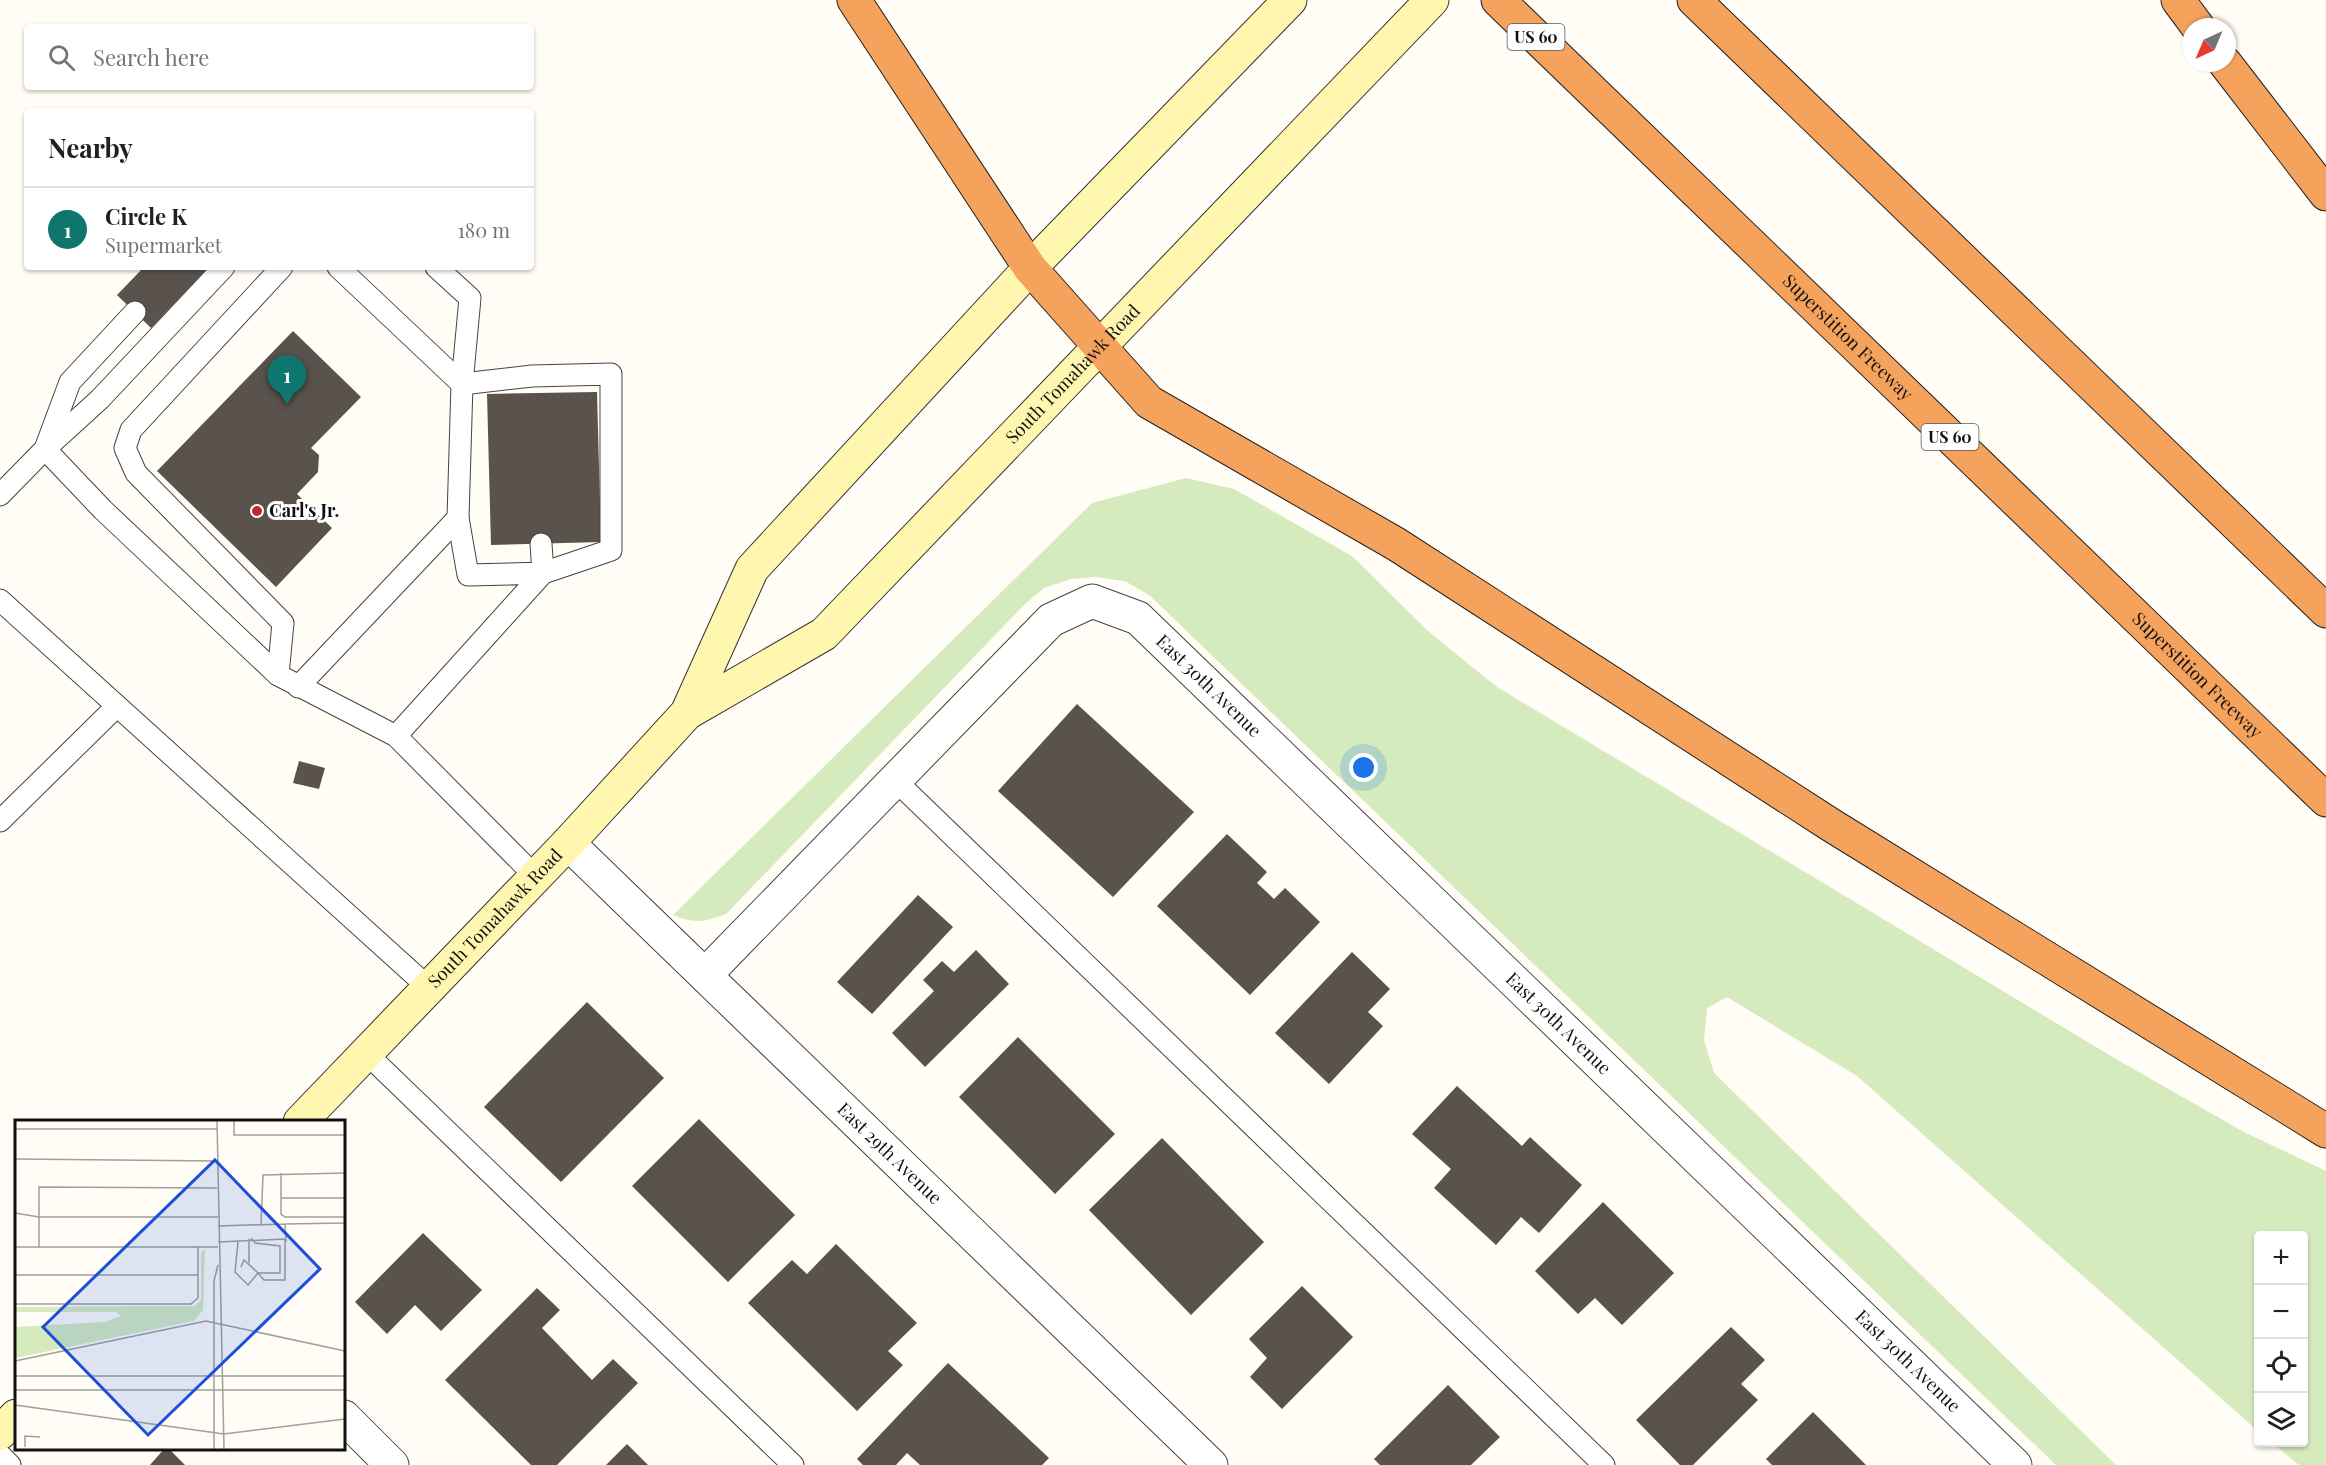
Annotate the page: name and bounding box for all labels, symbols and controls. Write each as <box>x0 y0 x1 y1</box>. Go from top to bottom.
north arrow <box>2182 18 2236 72</box>
search box <box>24 24 534 90</box>
road number: US 60 <box>1508 24 1564 50</box>
icon: search <box>45 41 78 74</box>
text: Search here <box>93 42 209 72</box>
text: Nearby <box>48 130 133 165</box>
text: Circle K <box>105 201 187 231</box>
text: 1 <box>64 216 71 243</box>
text: 180 m <box>457 216 510 243</box>
text: Supermarket <box>105 231 222 258</box>
street label: Superstition Freeway <box>1778 269 1918 405</box>
street label: South Tomahawk Road <box>1000 298 1145 448</box>
pin: 1 <box>268 356 306 405</box>
road number: US 60 <box>1922 424 1978 450</box>
place label: Carl's Jr. <box>269 498 339 522</box>
marker: Carl's Jr. <box>250 504 264 518</box>
street label: Superstition Freeway <box>2128 606 2268 743</box>
street label: East 30th Avenue <box>1151 629 1267 742</box>
your location <box>1349 753 1378 782</box>
street label: South Tomahawk Road <box>422 843 568 993</box>
street label: East 30th Avenue <box>1501 967 1617 1079</box>
street label: East 29th Avenue <box>833 1097 947 1209</box>
inset map <box>15 1120 345 1450</box>
map controls <box>2254 1231 2308 1447</box>
button: + <box>2254 1231 2308 1285</box>
button: − <box>2254 1285 2308 1339</box>
street label: East 30th Avenue <box>1851 1304 1966 1417</box>
button: locate <box>2254 1339 2308 1393</box>
button: layers <box>2254 1393 2308 1447</box>

